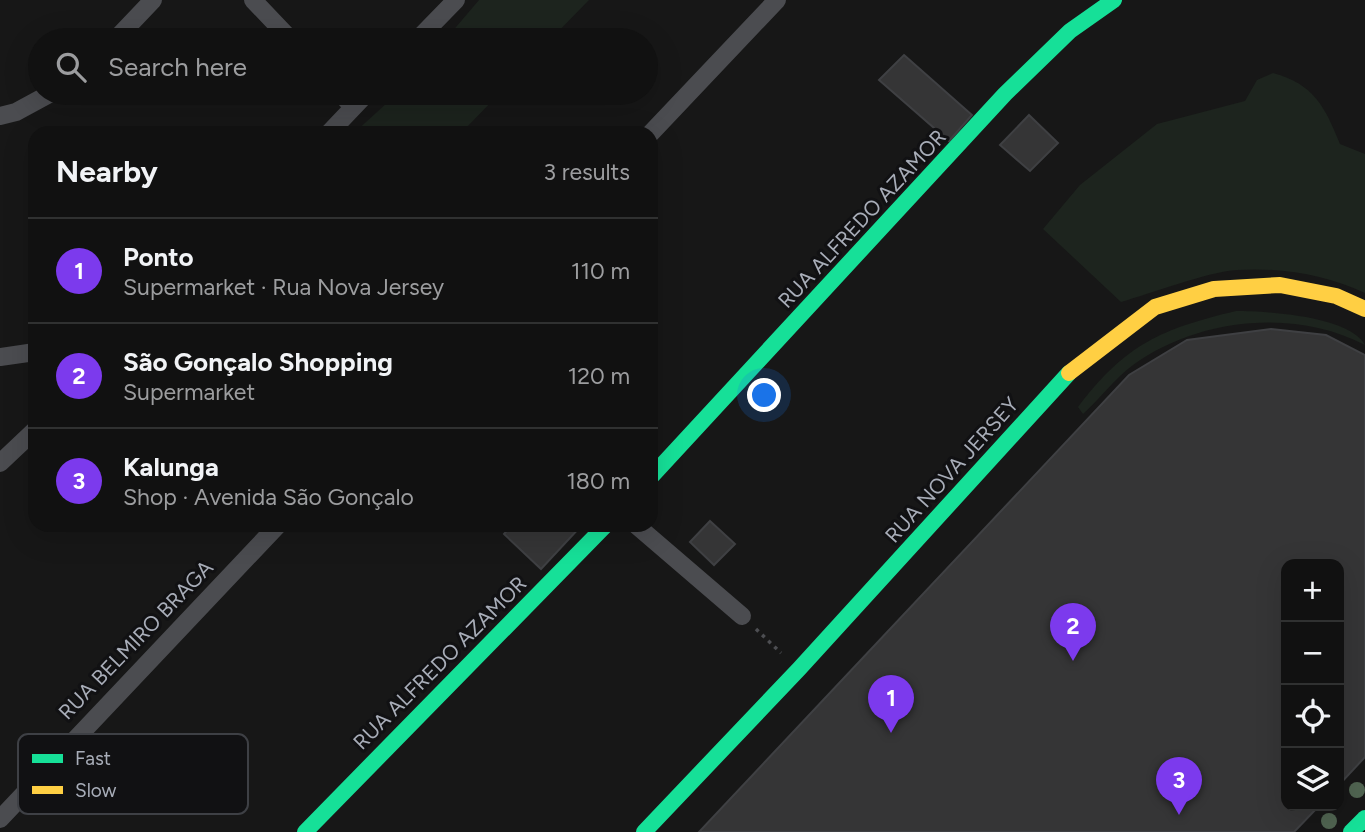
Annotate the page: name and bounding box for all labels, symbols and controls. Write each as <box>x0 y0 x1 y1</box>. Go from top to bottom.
search box <box>28 28 658 105</box>
icon: search <box>52 48 90 86</box>
text: Search here <box>108 51 247 83</box>
street label: RUA ALFREDO AZAMOR <box>773 124 951 313</box>
text: Nearby <box>56 153 158 190</box>
text: 3 results <box>543 158 630 186</box>
text: Ponto <box>123 241 194 273</box>
text: 1 <box>74 257 84 285</box>
text: 110 m <box>571 257 630 285</box>
text: Supermarket · Rua Nova Jersey <box>123 273 444 301</box>
text: São Gonçalo Shopping <box>123 346 393 378</box>
text: 2 <box>72 362 86 390</box>
text: 120 m <box>568 362 630 390</box>
text: Supermarket <box>123 378 255 406</box>
your location <box>747 378 781 412</box>
street label: RUA NOVA JERSEY <box>880 392 1024 548</box>
text: Kalunga <box>123 451 219 483</box>
text: 3 <box>73 467 85 495</box>
text: 180 m <box>566 467 630 495</box>
text: Shop · Avenida São Gonçalo <box>123 483 414 511</box>
street label: RUA BELMIRO BRAGA <box>53 555 218 724</box>
map controls <box>1281 559 1344 811</box>
button: + <box>1281 559 1344 622</box>
street label: RUA ALFREDO AZAMOR <box>348 571 531 754</box>
pin: 2 <box>1050 603 1096 661</box>
button: − <box>1281 622 1344 685</box>
pin: 1 <box>868 675 914 733</box>
button: locate <box>1281 685 1344 748</box>
legend <box>18 734 248 814</box>
text: Fast <box>75 747 111 770</box>
button: layers <box>1281 748 1344 811</box>
pin: 3 <box>1156 757 1202 815</box>
text: Slow <box>75 779 117 802</box>

